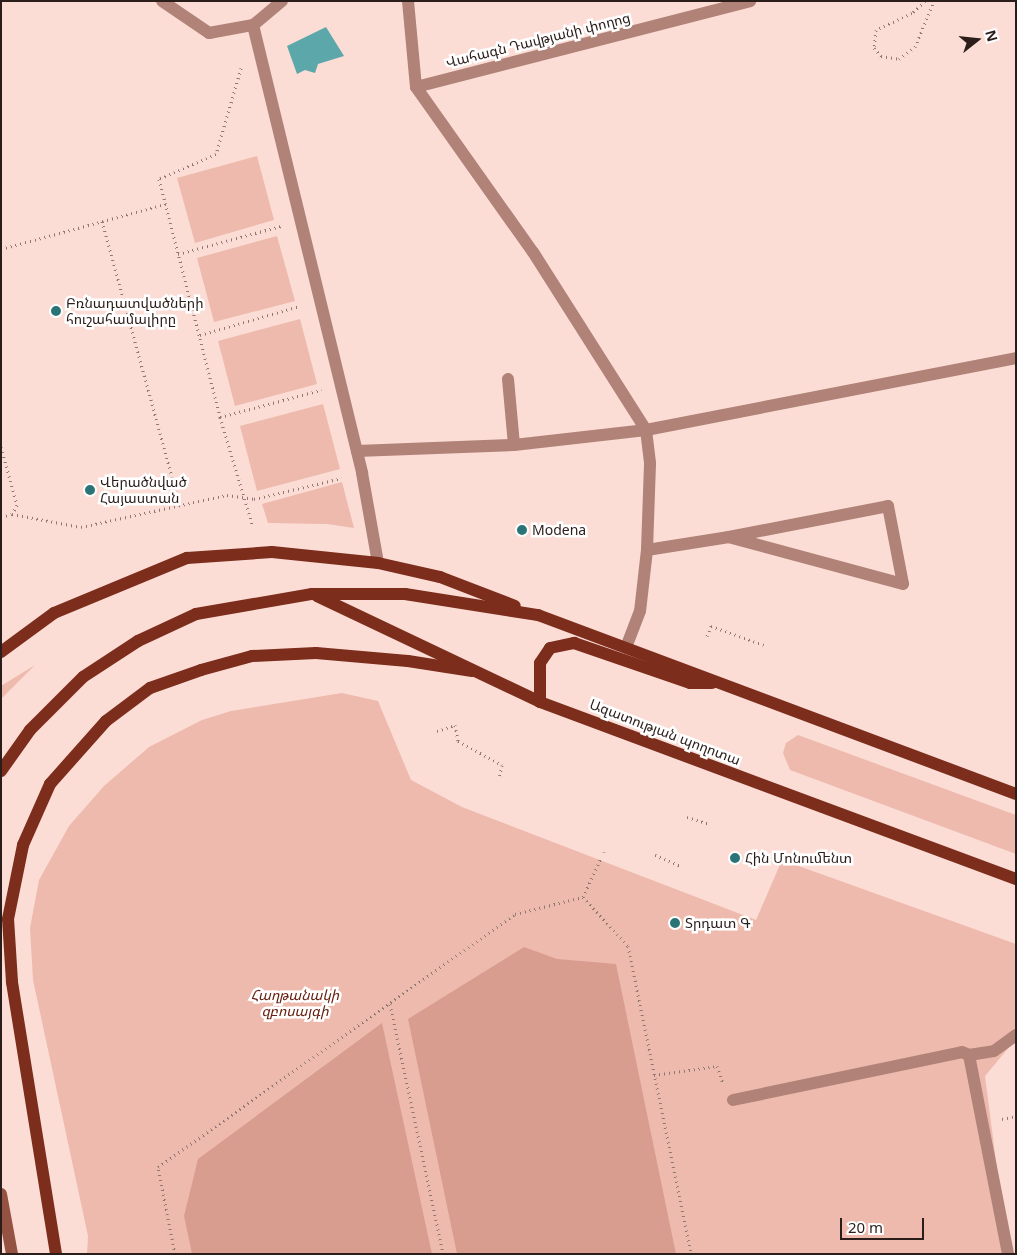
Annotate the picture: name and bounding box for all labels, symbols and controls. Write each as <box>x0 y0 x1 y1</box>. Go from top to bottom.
street label: Վահագն Դավթյանի փողոց <box>444 9 632 71</box>
north arrow <box>952 15 1002 65</box>
text: N <box>981 28 1003 44</box>
place label: Բռնադատվածների հուշահամալիրը <box>66 295 204 328</box>
marker: Բռնադատվածների հուշահամալիրը <box>50 305 62 317</box>
place label: Վերածնված Հայաստան <box>100 474 187 507</box>
marker: Վերածնված Հայաստան <box>84 484 96 496</box>
place label: Modena <box>532 522 586 538</box>
marker: Modena <box>516 524 528 536</box>
street label: Ազատության պողոտա <box>587 695 743 769</box>
place label: Հին Մոնումենտ <box>745 850 852 866</box>
marker: Հին Մոնումենտ <box>729 852 741 864</box>
place label: Տրդատ Գ <box>685 915 750 931</box>
marker: Տրդատ Գ <box>669 917 681 929</box>
park label: Հաղթանակի զբոսայգի <box>251 987 339 1020</box>
scale bar <box>842 1208 926 1240</box>
text: 20 m <box>848 1217 883 1237</box>

